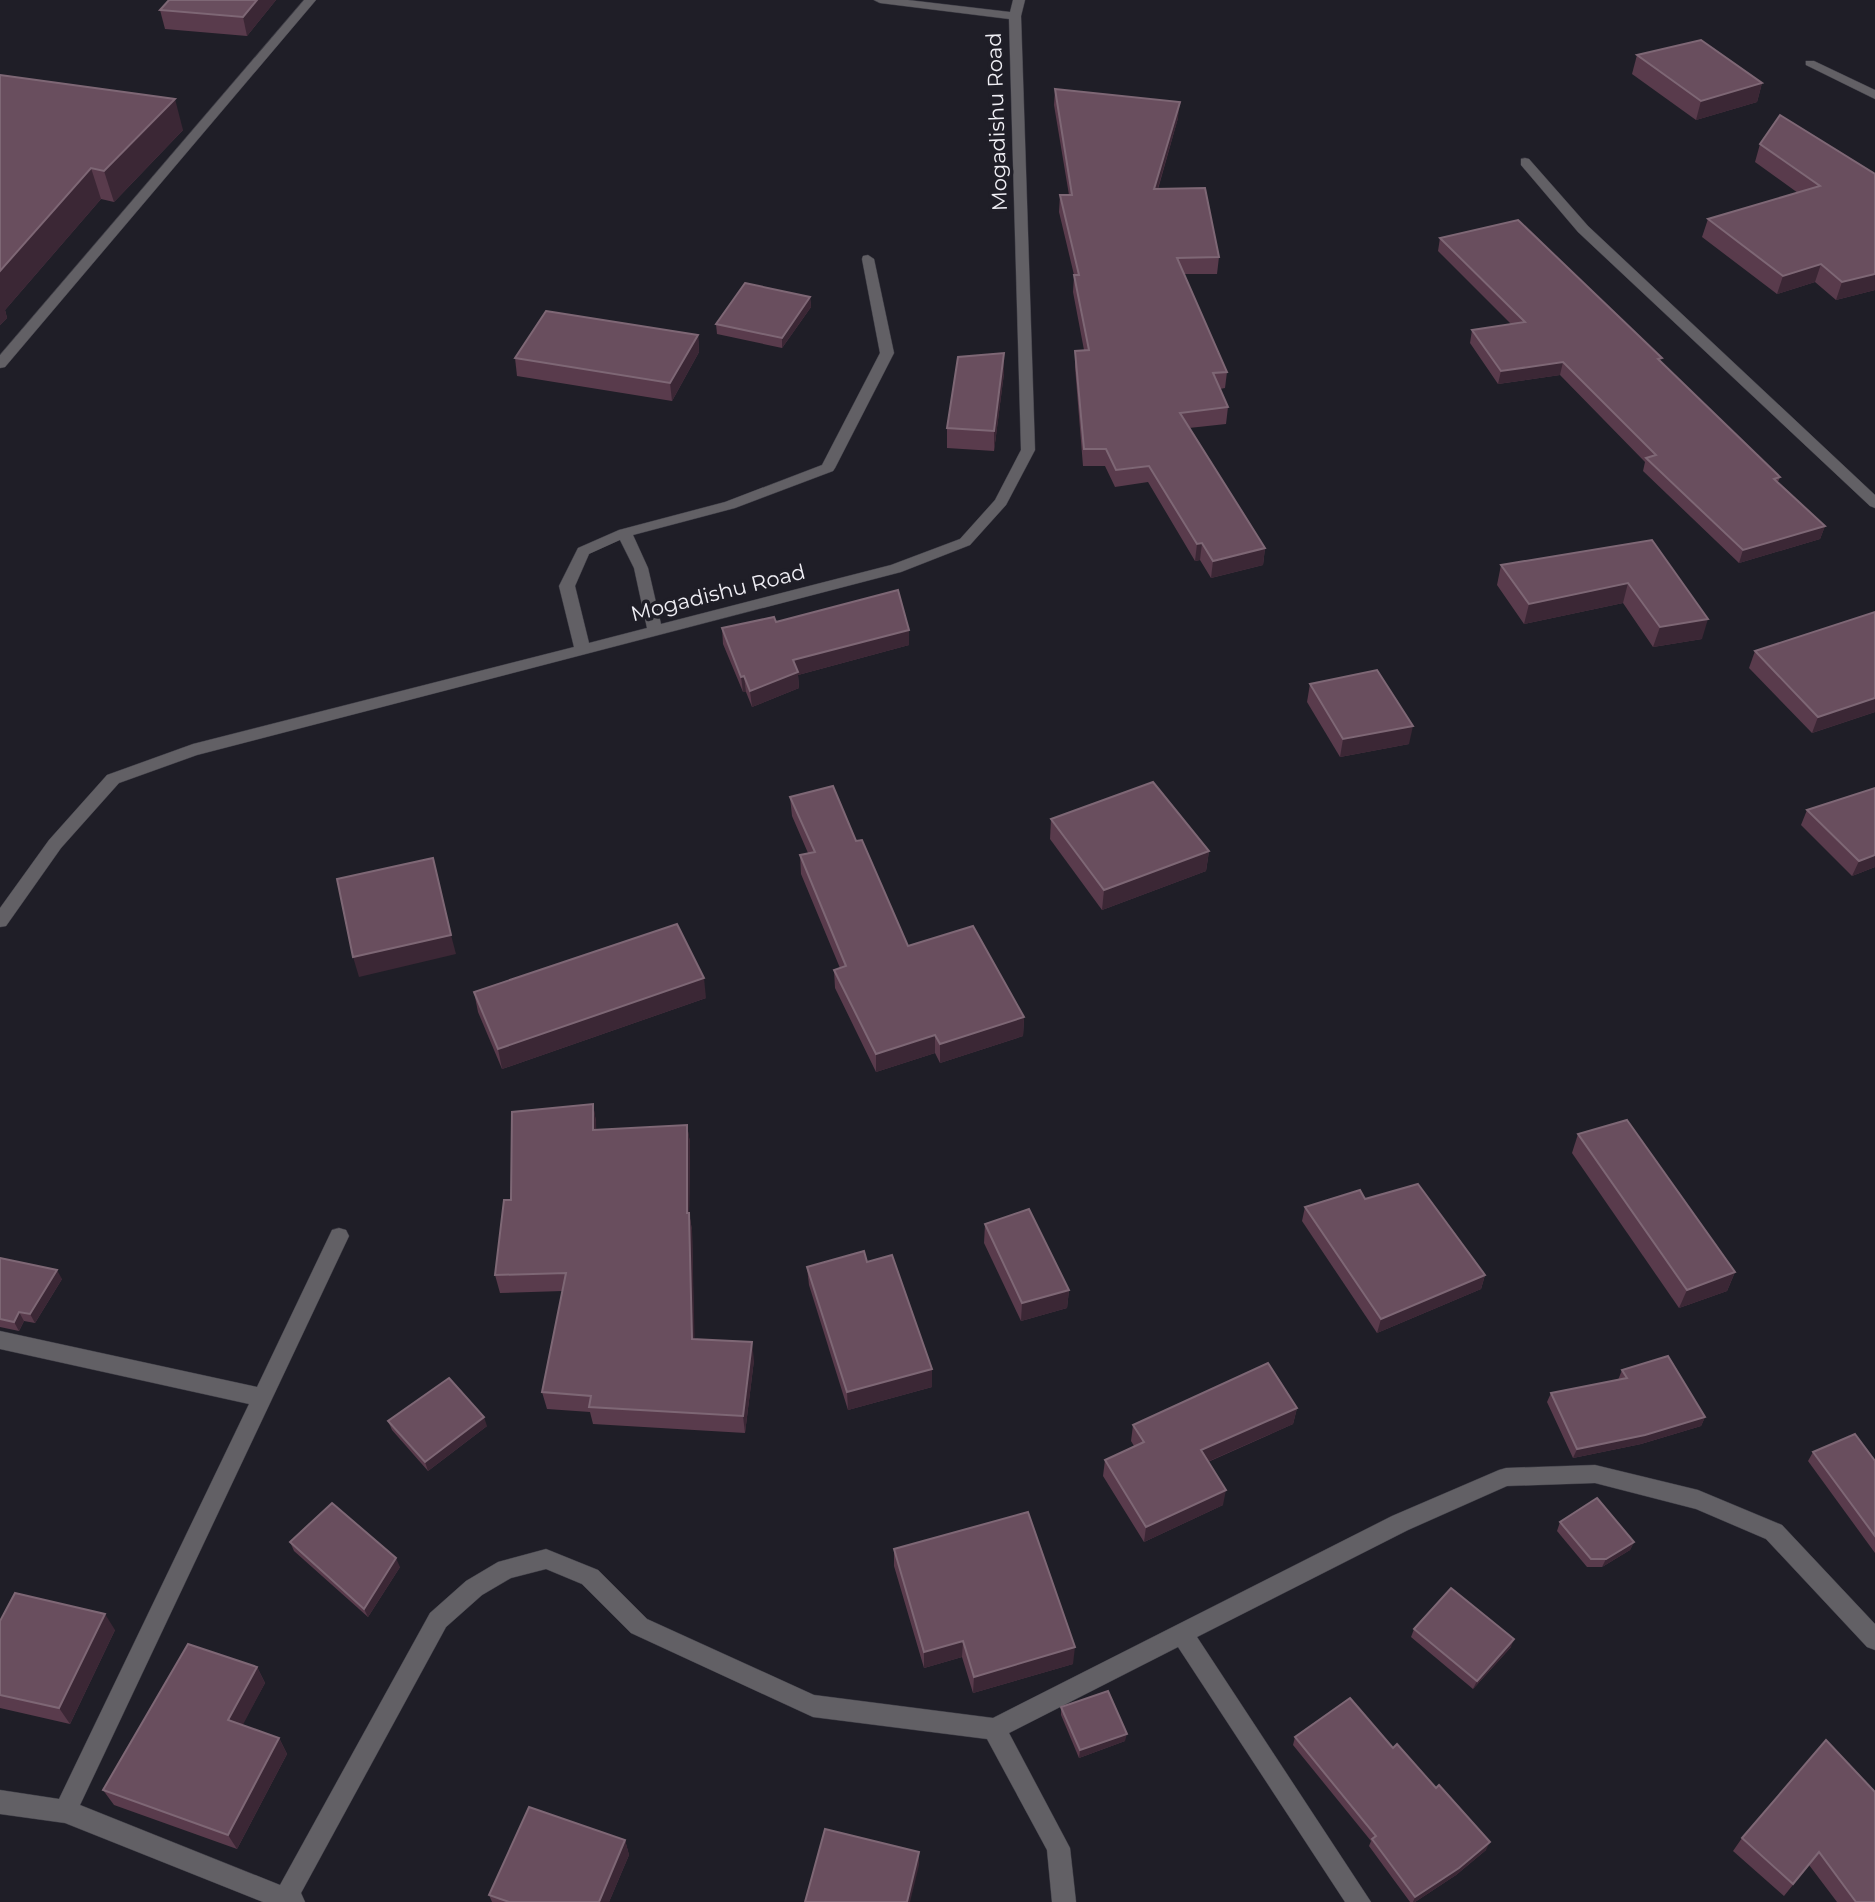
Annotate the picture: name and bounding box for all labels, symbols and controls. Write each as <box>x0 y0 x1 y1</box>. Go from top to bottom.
street label: Mogadishu Road <box>981 32 1012 212</box>
street label: Mogadishu Road <box>628 559 808 626</box>

